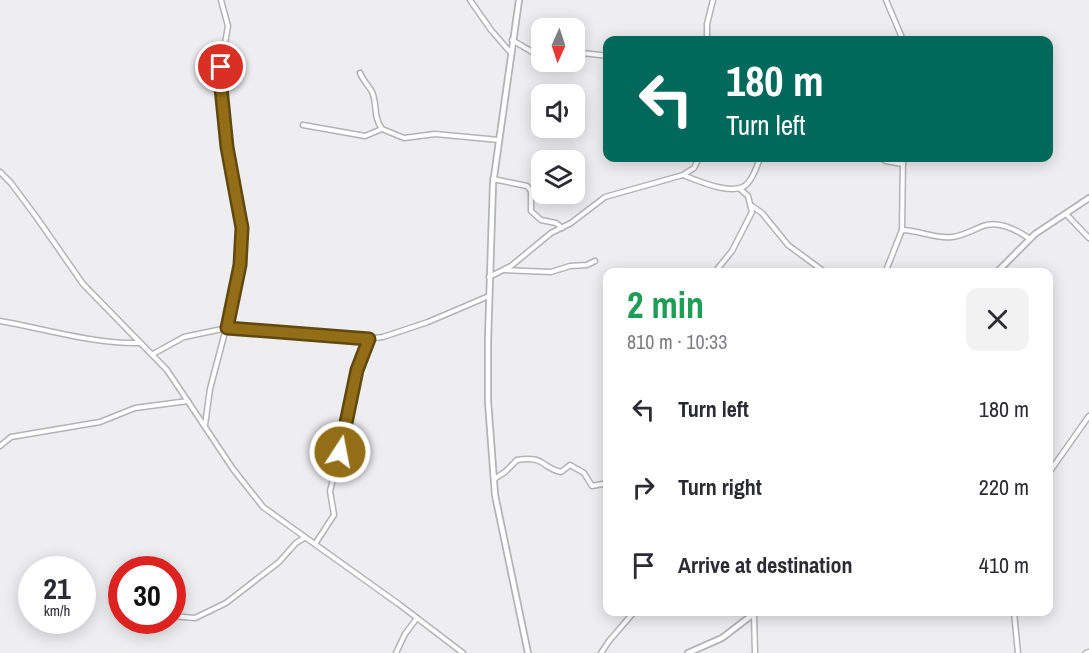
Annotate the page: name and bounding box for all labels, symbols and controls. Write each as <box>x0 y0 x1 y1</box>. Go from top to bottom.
north arrow <box>531 18 585 72</box>
map controls <box>531 18 585 204</box>
pin <box>195 41 246 92</box>
icon: arrive <box>204 50 237 83</box>
text: 180 m <box>726 53 824 109</box>
icon: left <box>627 60 705 138</box>
button: sound <box>531 84 585 138</box>
text: Turn left <box>726 107 805 143</box>
button: layers <box>531 150 585 204</box>
text: 2 min <box>627 281 704 329</box>
button: close <box>966 288 1029 351</box>
text: 810 m · 10:33 <box>627 328 727 355</box>
icon: left <box>627 393 660 426</box>
text: Turn left <box>678 394 749 424</box>
text: 180 m <box>979 394 1029 424</box>
position arrow <box>308 420 372 484</box>
icon: right <box>627 471 660 504</box>
text: Turn right <box>678 472 762 502</box>
text: 220 m <box>979 472 1029 502</box>
icon: arrive <box>627 549 660 582</box>
text: Arrive at destination <box>678 550 852 580</box>
text: 410 m <box>979 550 1029 580</box>
speed limit sign: 30 <box>108 556 186 634</box>
text: 21 <box>43 568 71 608</box>
text: km/h <box>44 600 70 621</box>

